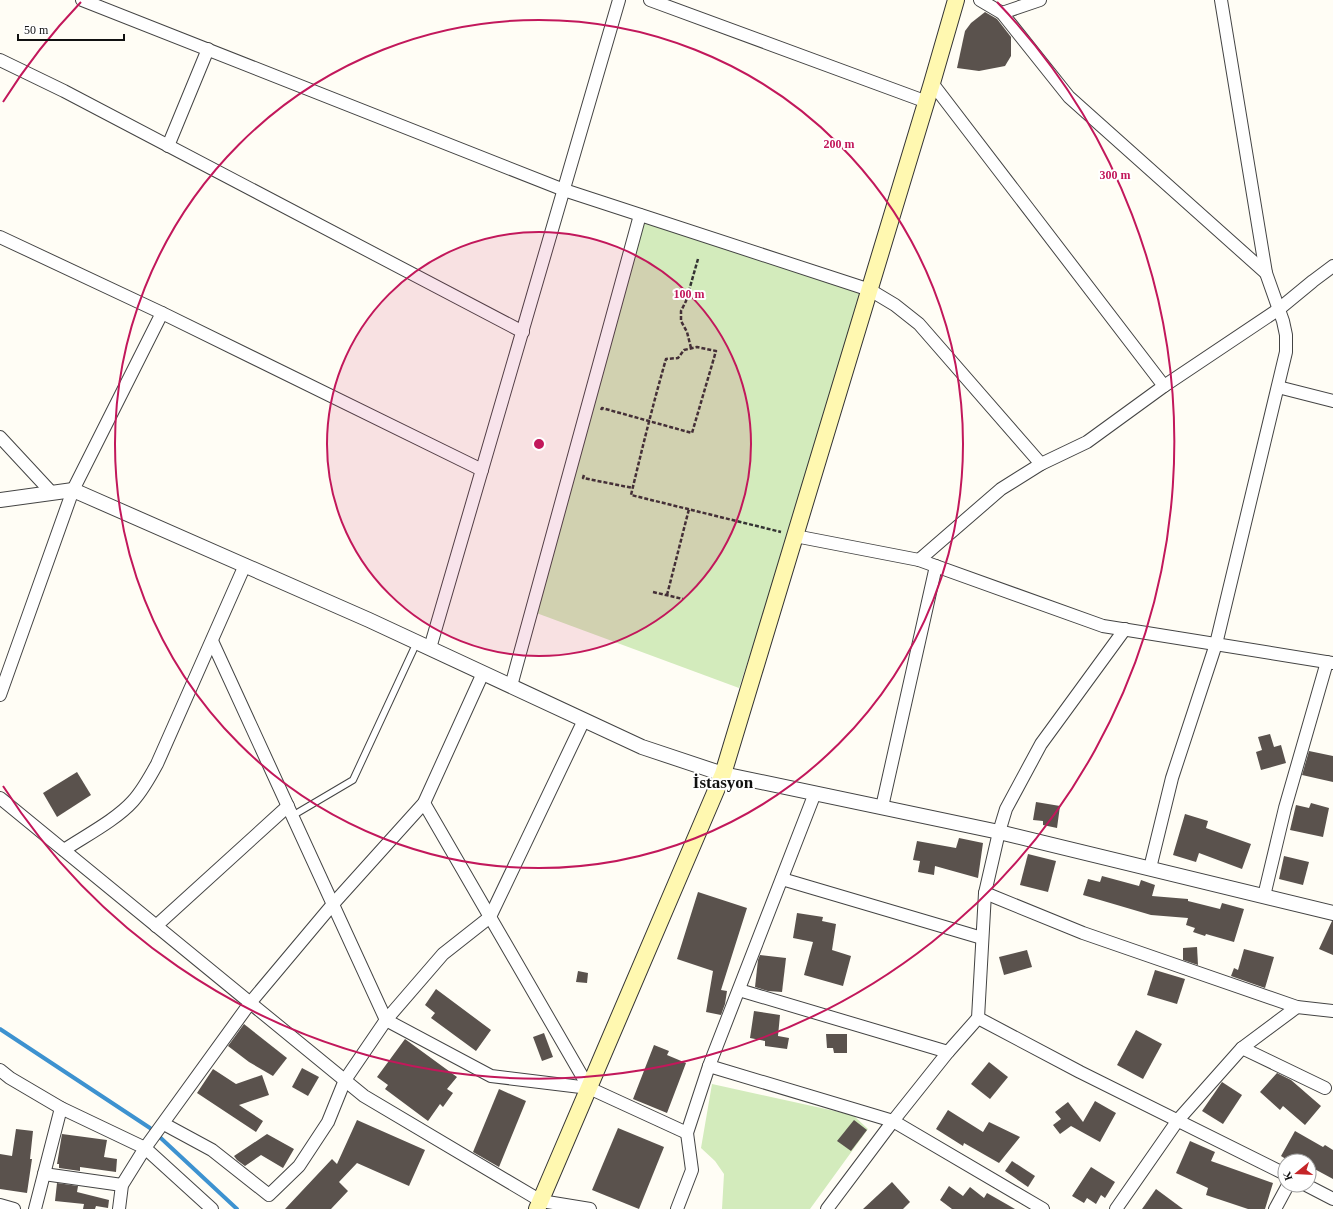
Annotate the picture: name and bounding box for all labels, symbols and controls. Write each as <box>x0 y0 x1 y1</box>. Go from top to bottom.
scale bar <box>18 16 124 42</box>
text: 50 m <box>24 23 49 37</box>
text: 200 m <box>824 137 855 151</box>
text: 300 m <box>1100 168 1131 182</box>
text: 100 m <box>674 287 705 301</box>
centre of rings <box>532 437 546 451</box>
district label: İstasyon <box>693 773 754 792</box>
north arrow <box>1277 1153 1317 1193</box>
text: K <box>1280 1170 1295 1182</box>

